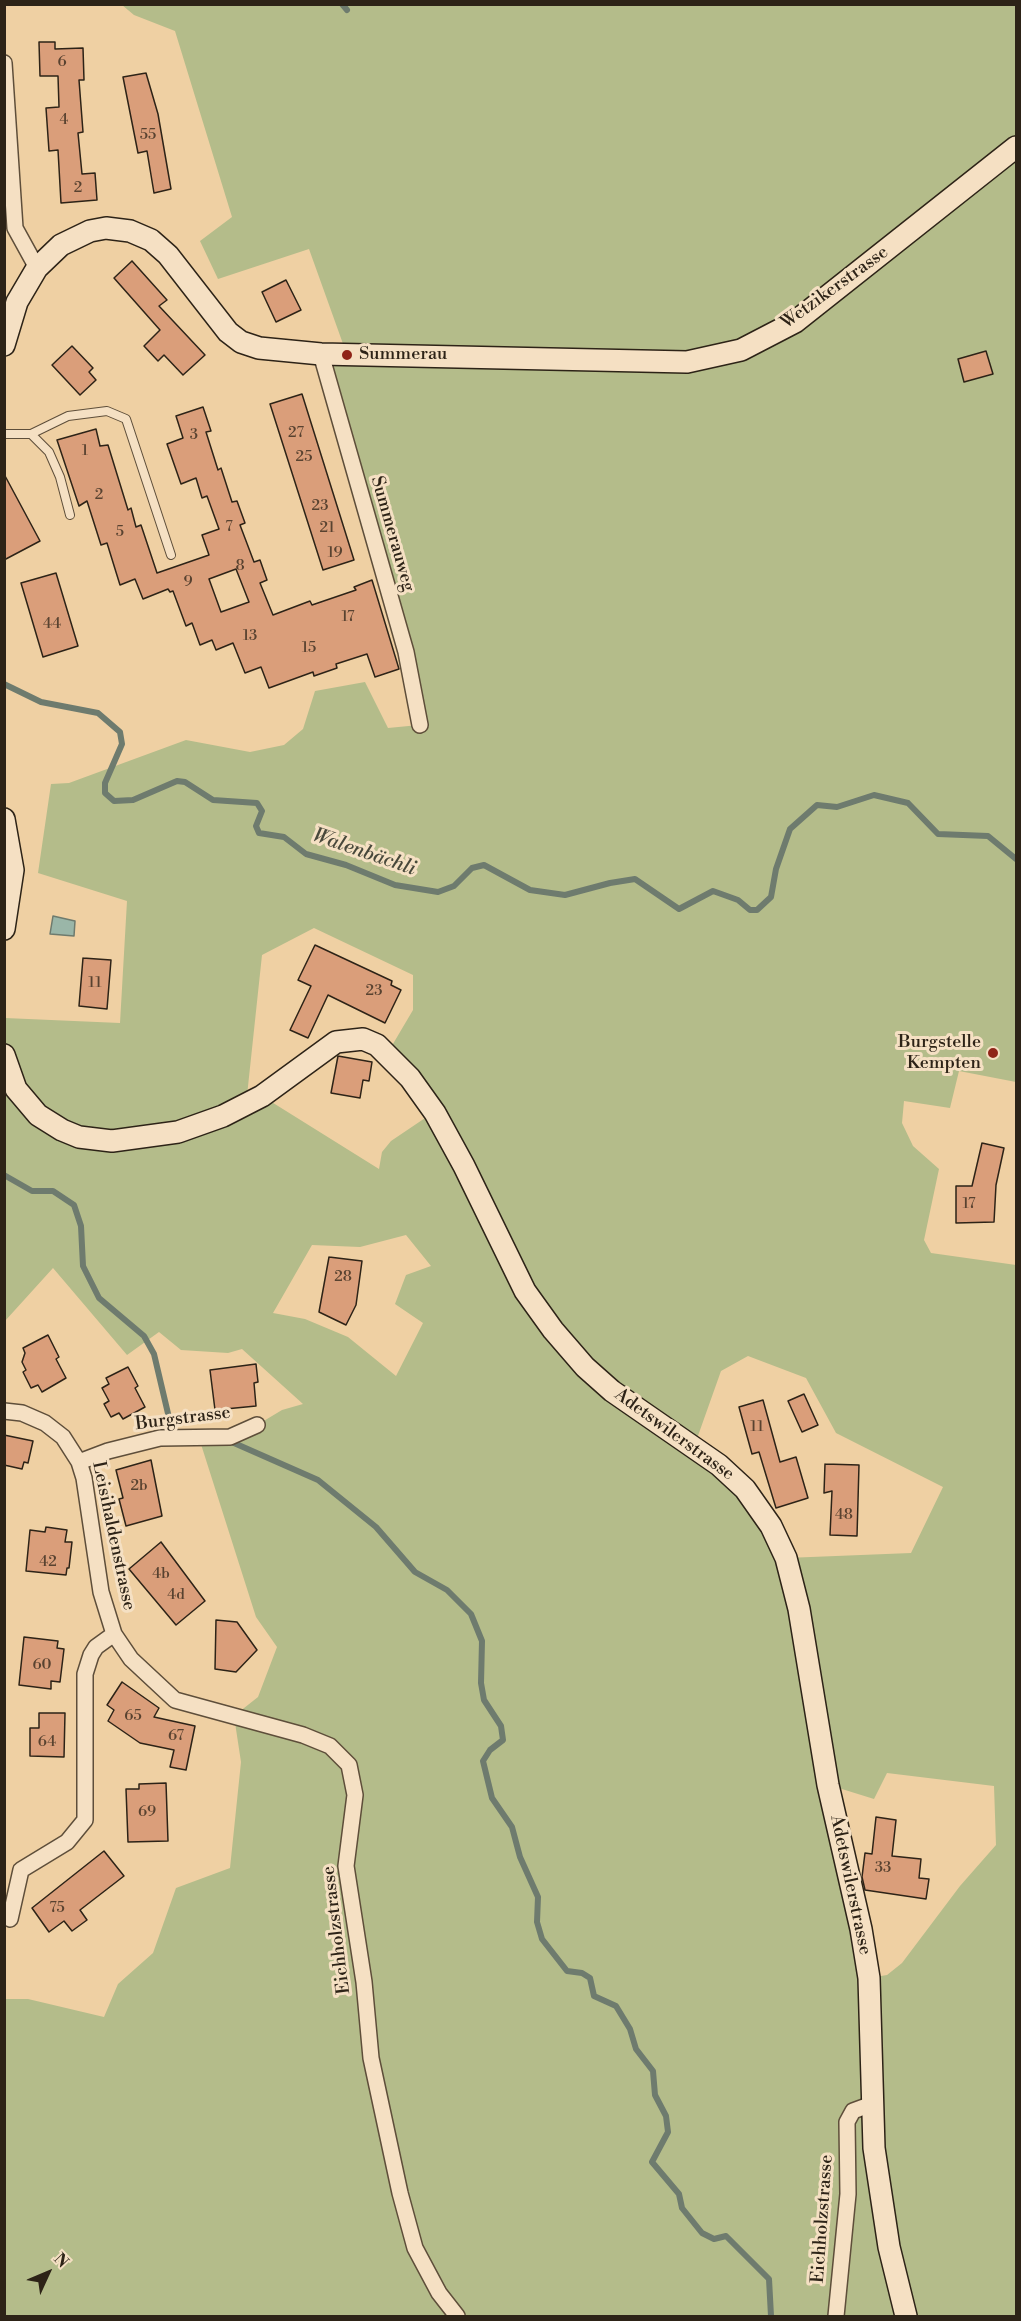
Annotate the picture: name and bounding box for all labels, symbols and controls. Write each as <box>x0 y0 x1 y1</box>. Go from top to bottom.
house number: 6 <box>57 53 67 71</box>
house number: 4 <box>60 111 68 129</box>
house number: 55 <box>140 126 156 144</box>
house number: 2 <box>74 179 82 197</box>
street label: Wetzikerstrasse <box>777 242 893 334</box>
place label: Summerau <box>359 344 447 366</box>
marker: Summerau <box>340 348 354 362</box>
house number: 27 <box>288 424 304 442</box>
house number: 3 <box>190 426 198 444</box>
house number: 1 <box>82 442 88 460</box>
house number: 25 <box>296 448 312 466</box>
street label: Summerauweg <box>365 474 419 594</box>
house number: 2 <box>95 486 103 504</box>
house number: 23 <box>312 497 328 515</box>
house number: 7 <box>225 518 233 536</box>
house number: 21 <box>319 519 335 537</box>
house number: 5 <box>116 523 124 541</box>
house number: 19 <box>327 544 343 562</box>
house number: 8 <box>235 557 245 575</box>
house number: 9 <box>183 573 193 591</box>
house number: 17 <box>341 608 355 626</box>
house number: 44 <box>43 615 61 633</box>
house number: 13 <box>243 627 257 645</box>
house number: 15 <box>302 639 316 657</box>
water label: Walenbächli <box>309 824 419 882</box>
house number: 11 <box>88 974 102 992</box>
house number: 23 <box>366 982 382 1000</box>
place label: Burgstelle Kempten <box>898 1032 981 1074</box>
marker: Burgstelle Kempten <box>986 1046 1000 1060</box>
house number: 17 <box>962 1195 976 1213</box>
house number: 28 <box>334 1268 352 1286</box>
street label: Adetswilerstrasse <box>610 1384 738 1486</box>
street label: Burgstrasse <box>134 1402 232 1436</box>
house number: 11 <box>750 1418 764 1436</box>
street label: Leisihaldenstrasse <box>87 1459 139 1613</box>
house number: 2b <box>130 1477 148 1495</box>
house number: 48 <box>835 1506 853 1524</box>
house number: 42 <box>39 1553 57 1571</box>
house number: 4b <box>152 1565 170 1583</box>
house number: 4d <box>167 1586 185 1604</box>
house number: 60 <box>32 1656 52 1674</box>
house number: 65 <box>124 1707 142 1725</box>
house number: 67 <box>168 1727 184 1745</box>
house number: 64 <box>38 1733 56 1751</box>
house number: 69 <box>138 1803 156 1821</box>
street label: Adetswilerstrasse <box>825 1813 875 1957</box>
house number: 33 <box>875 1859 891 1877</box>
street label: Eichholzstrasse <box>318 1865 356 1995</box>
house number: 75 <box>49 1899 65 1917</box>
street label: Eichholzstrasse <box>808 2154 838 2284</box>
north arrow <box>18 2243 78 2303</box>
text: N <box>49 2249 73 2272</box>

